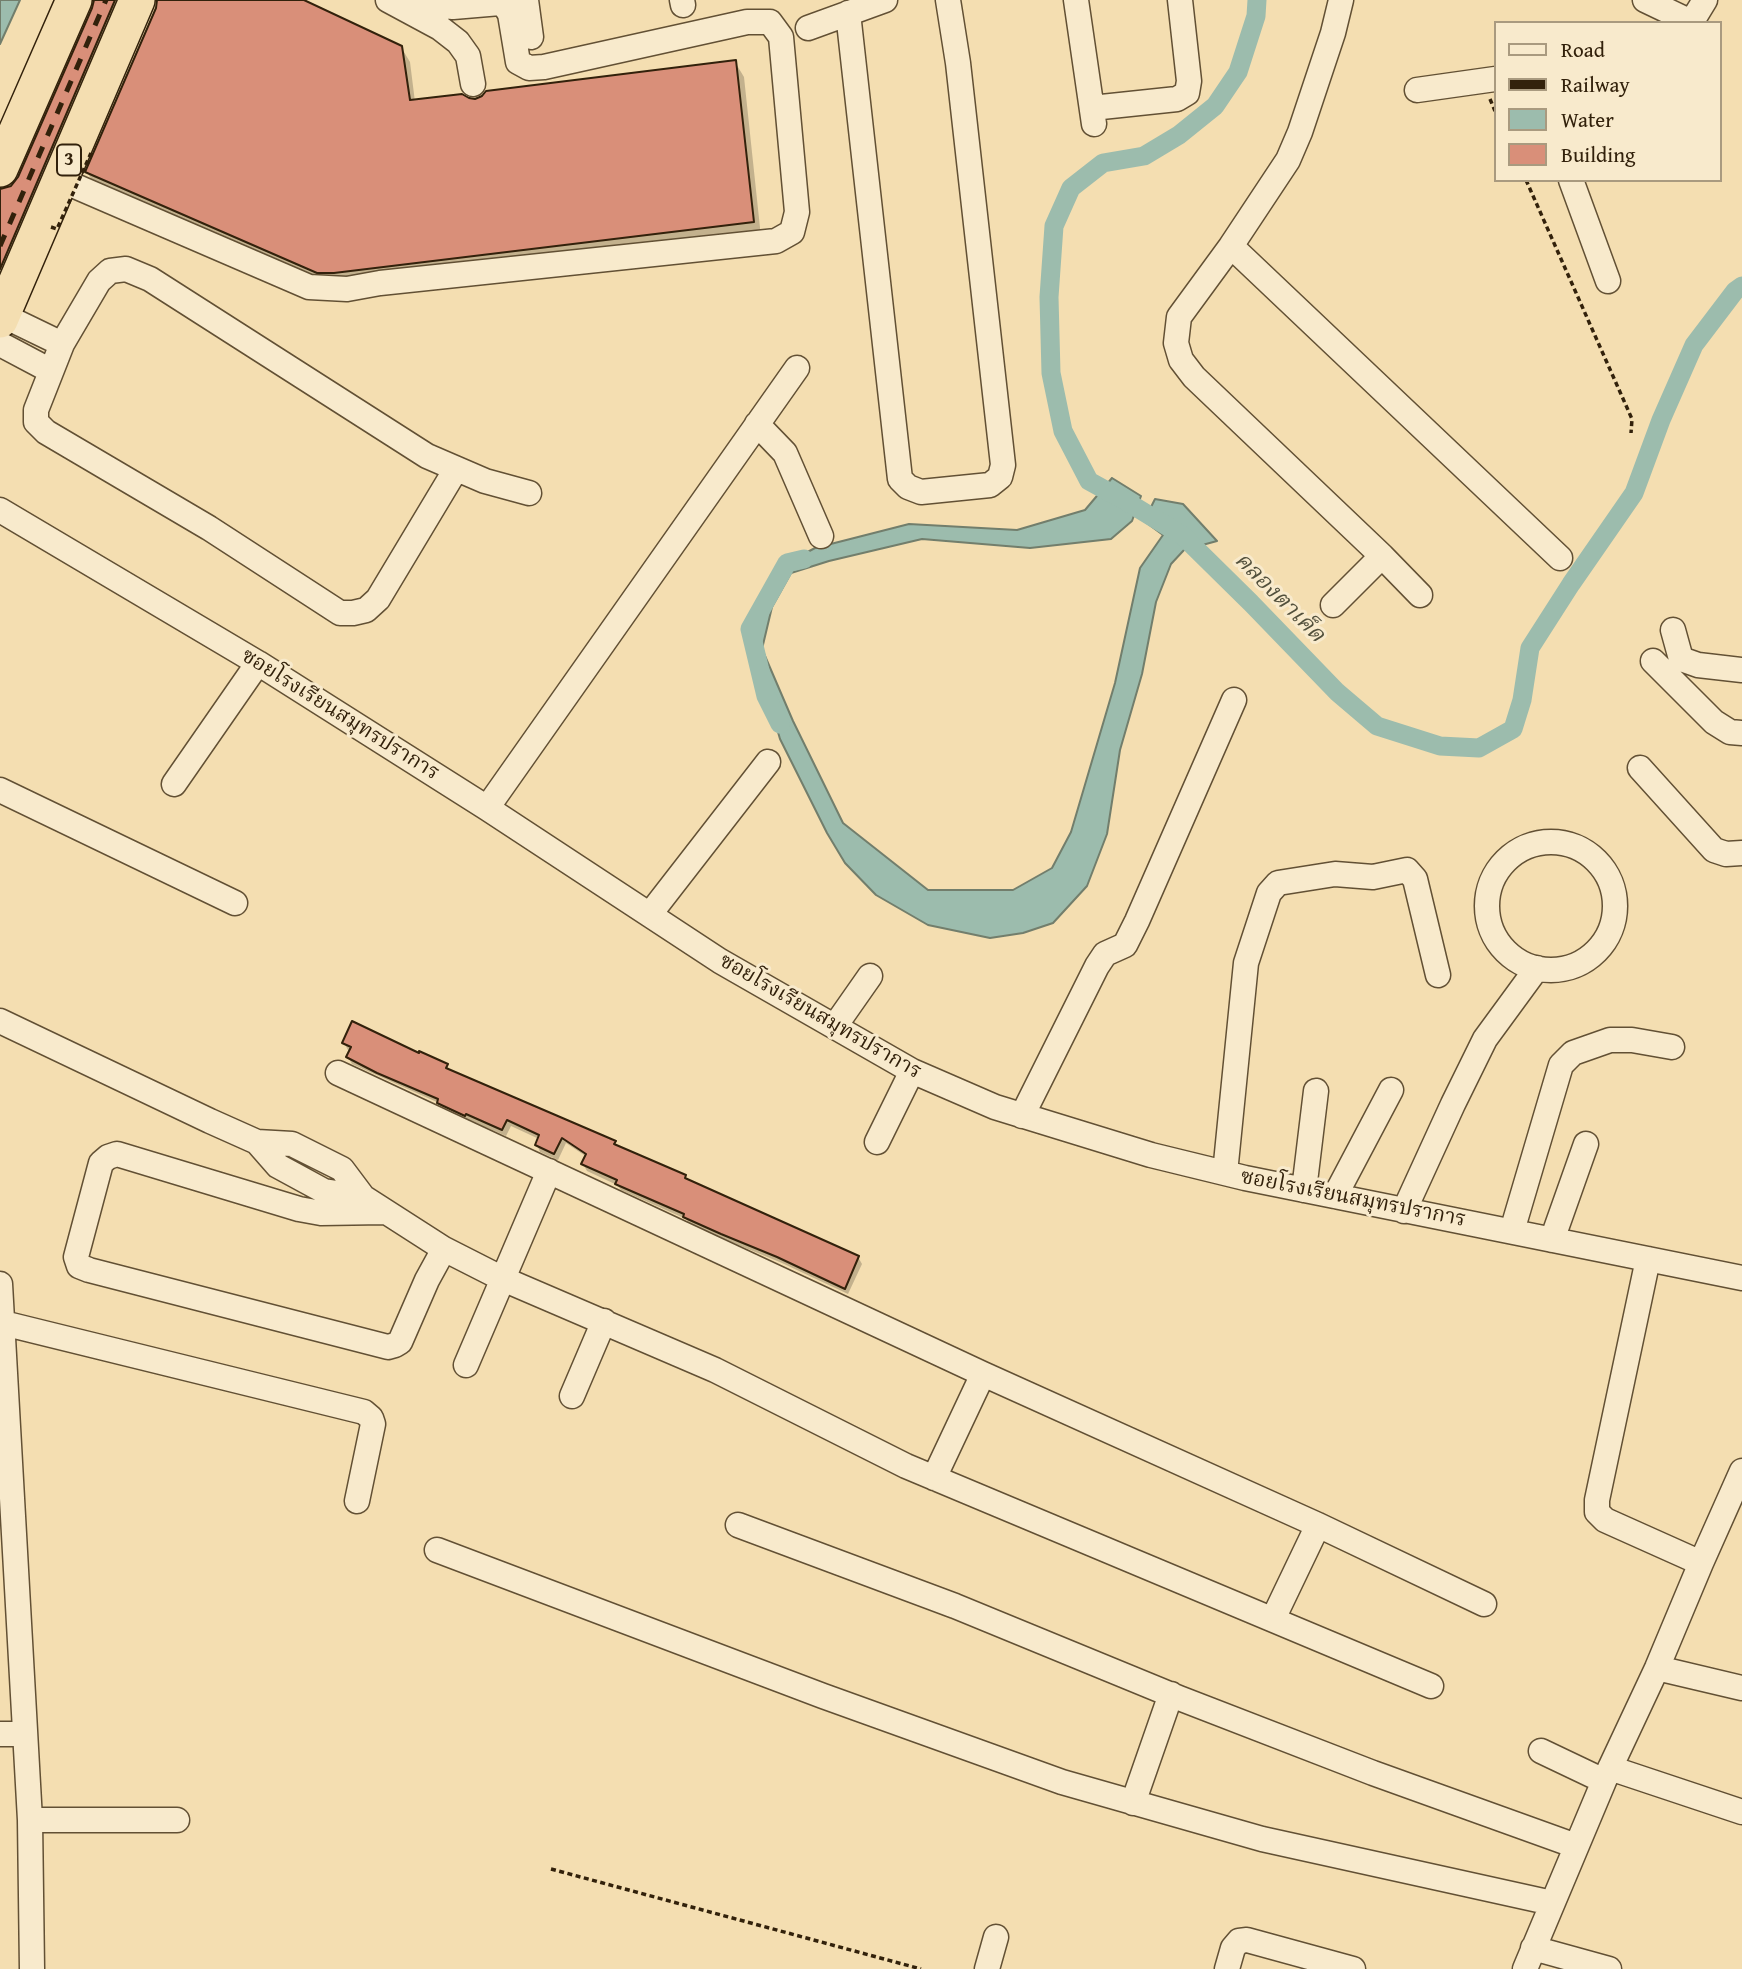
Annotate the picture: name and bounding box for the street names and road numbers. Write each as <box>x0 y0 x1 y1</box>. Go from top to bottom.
road number: 3 <box>57 144 81 176</box>
street label: ซอยโรงเรียนสมุทรปราการ <box>236 644 444 786</box>
street label: ซอยโรงเรียนสมุทรปราการ <box>715 949 925 1085</box>
street label: ซอยโรงเรียนสมุทรปราการ <box>1238 1165 1468 1233</box>

